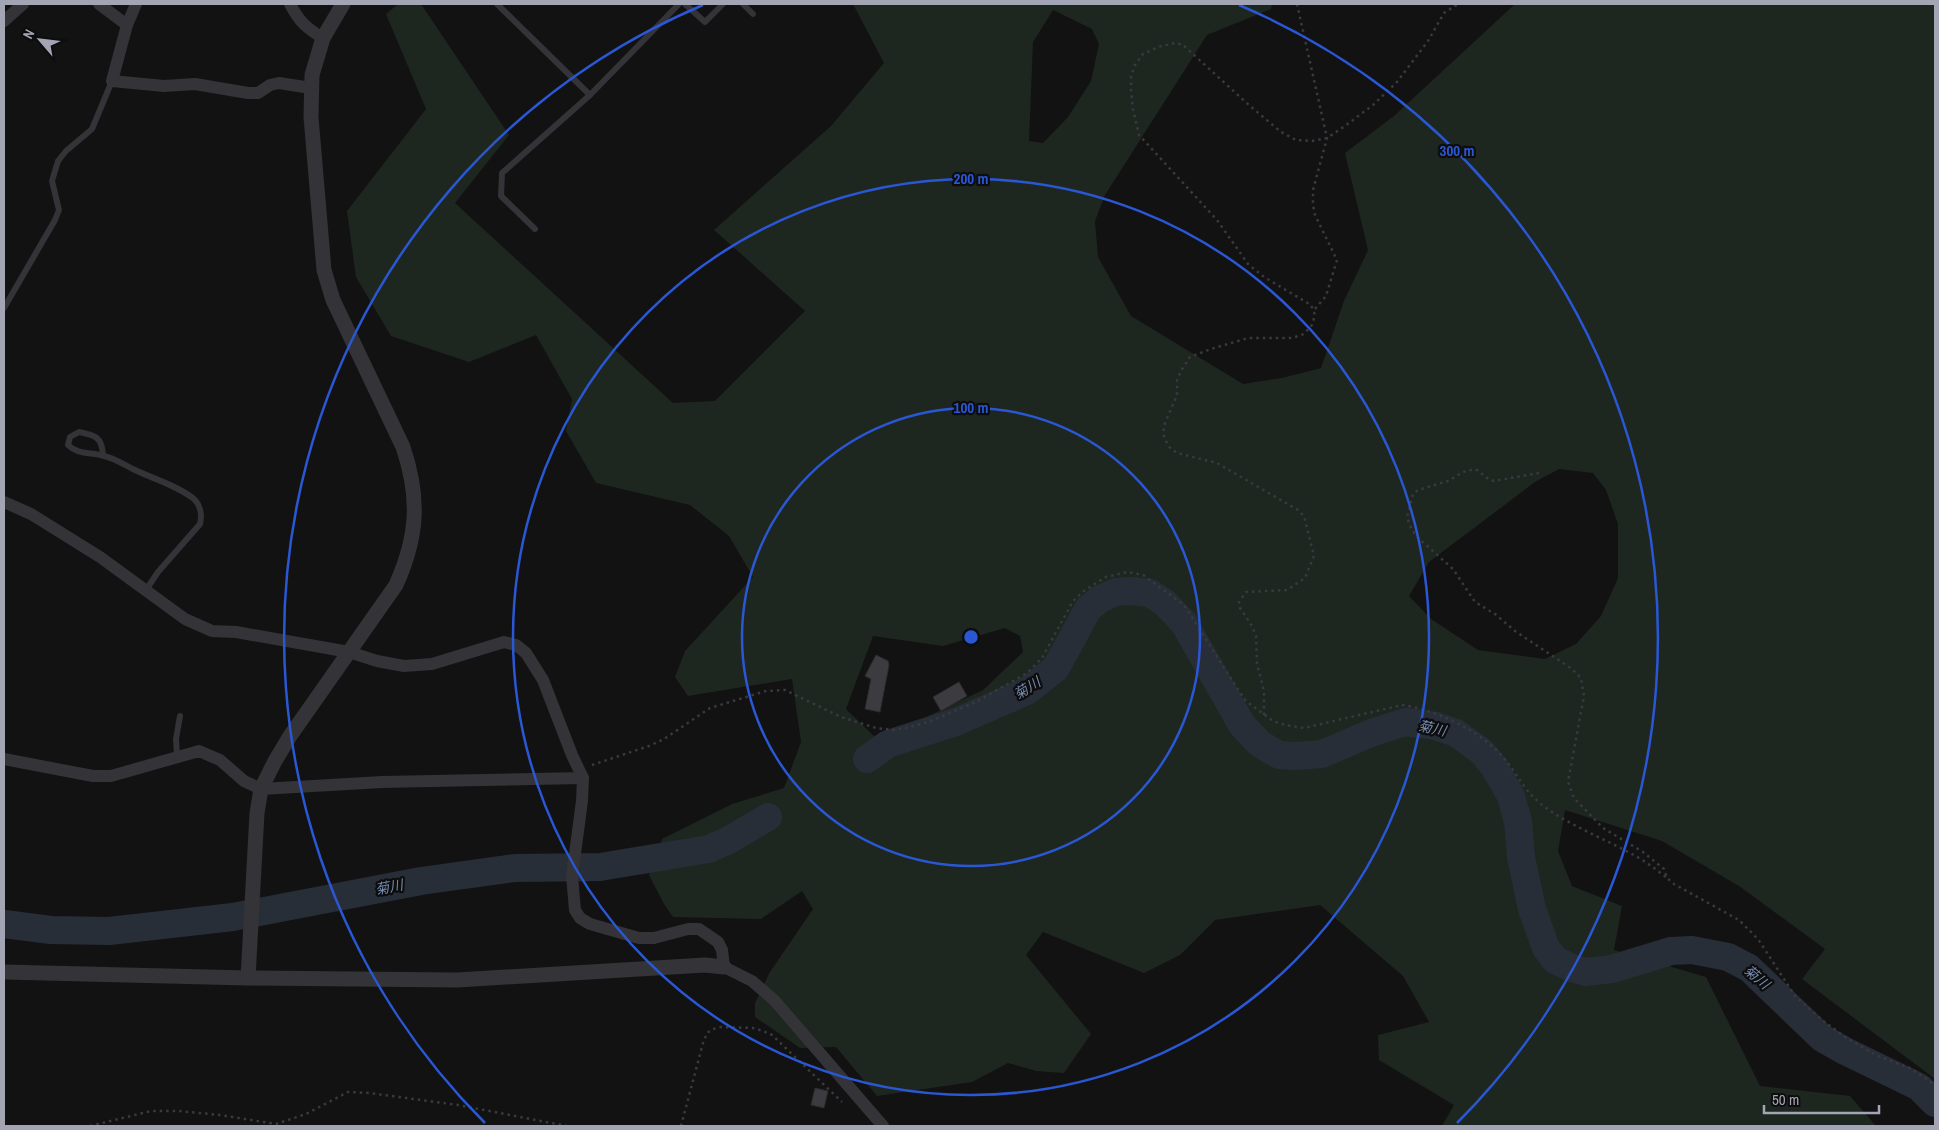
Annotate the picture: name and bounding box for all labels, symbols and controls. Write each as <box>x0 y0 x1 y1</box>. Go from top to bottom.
north arrow <box>15 15 65 65</box>
text: N <box>19 26 38 42</box>
text: 300 m <box>1440 140 1474 161</box>
text: 200 m <box>954 168 988 189</box>
text: 100 m <box>954 397 988 418</box>
centre of rings <box>962 628 980 646</box>
water label: 菊川 <box>1010 672 1045 703</box>
water label: 菊川 <box>1416 716 1450 740</box>
water label: 菊川 <box>374 875 406 899</box>
water label: 菊川 <box>1740 961 1775 994</box>
scale bar <box>1764 1082 1879 1114</box>
text: 50 m <box>1772 1089 1799 1110</box>

